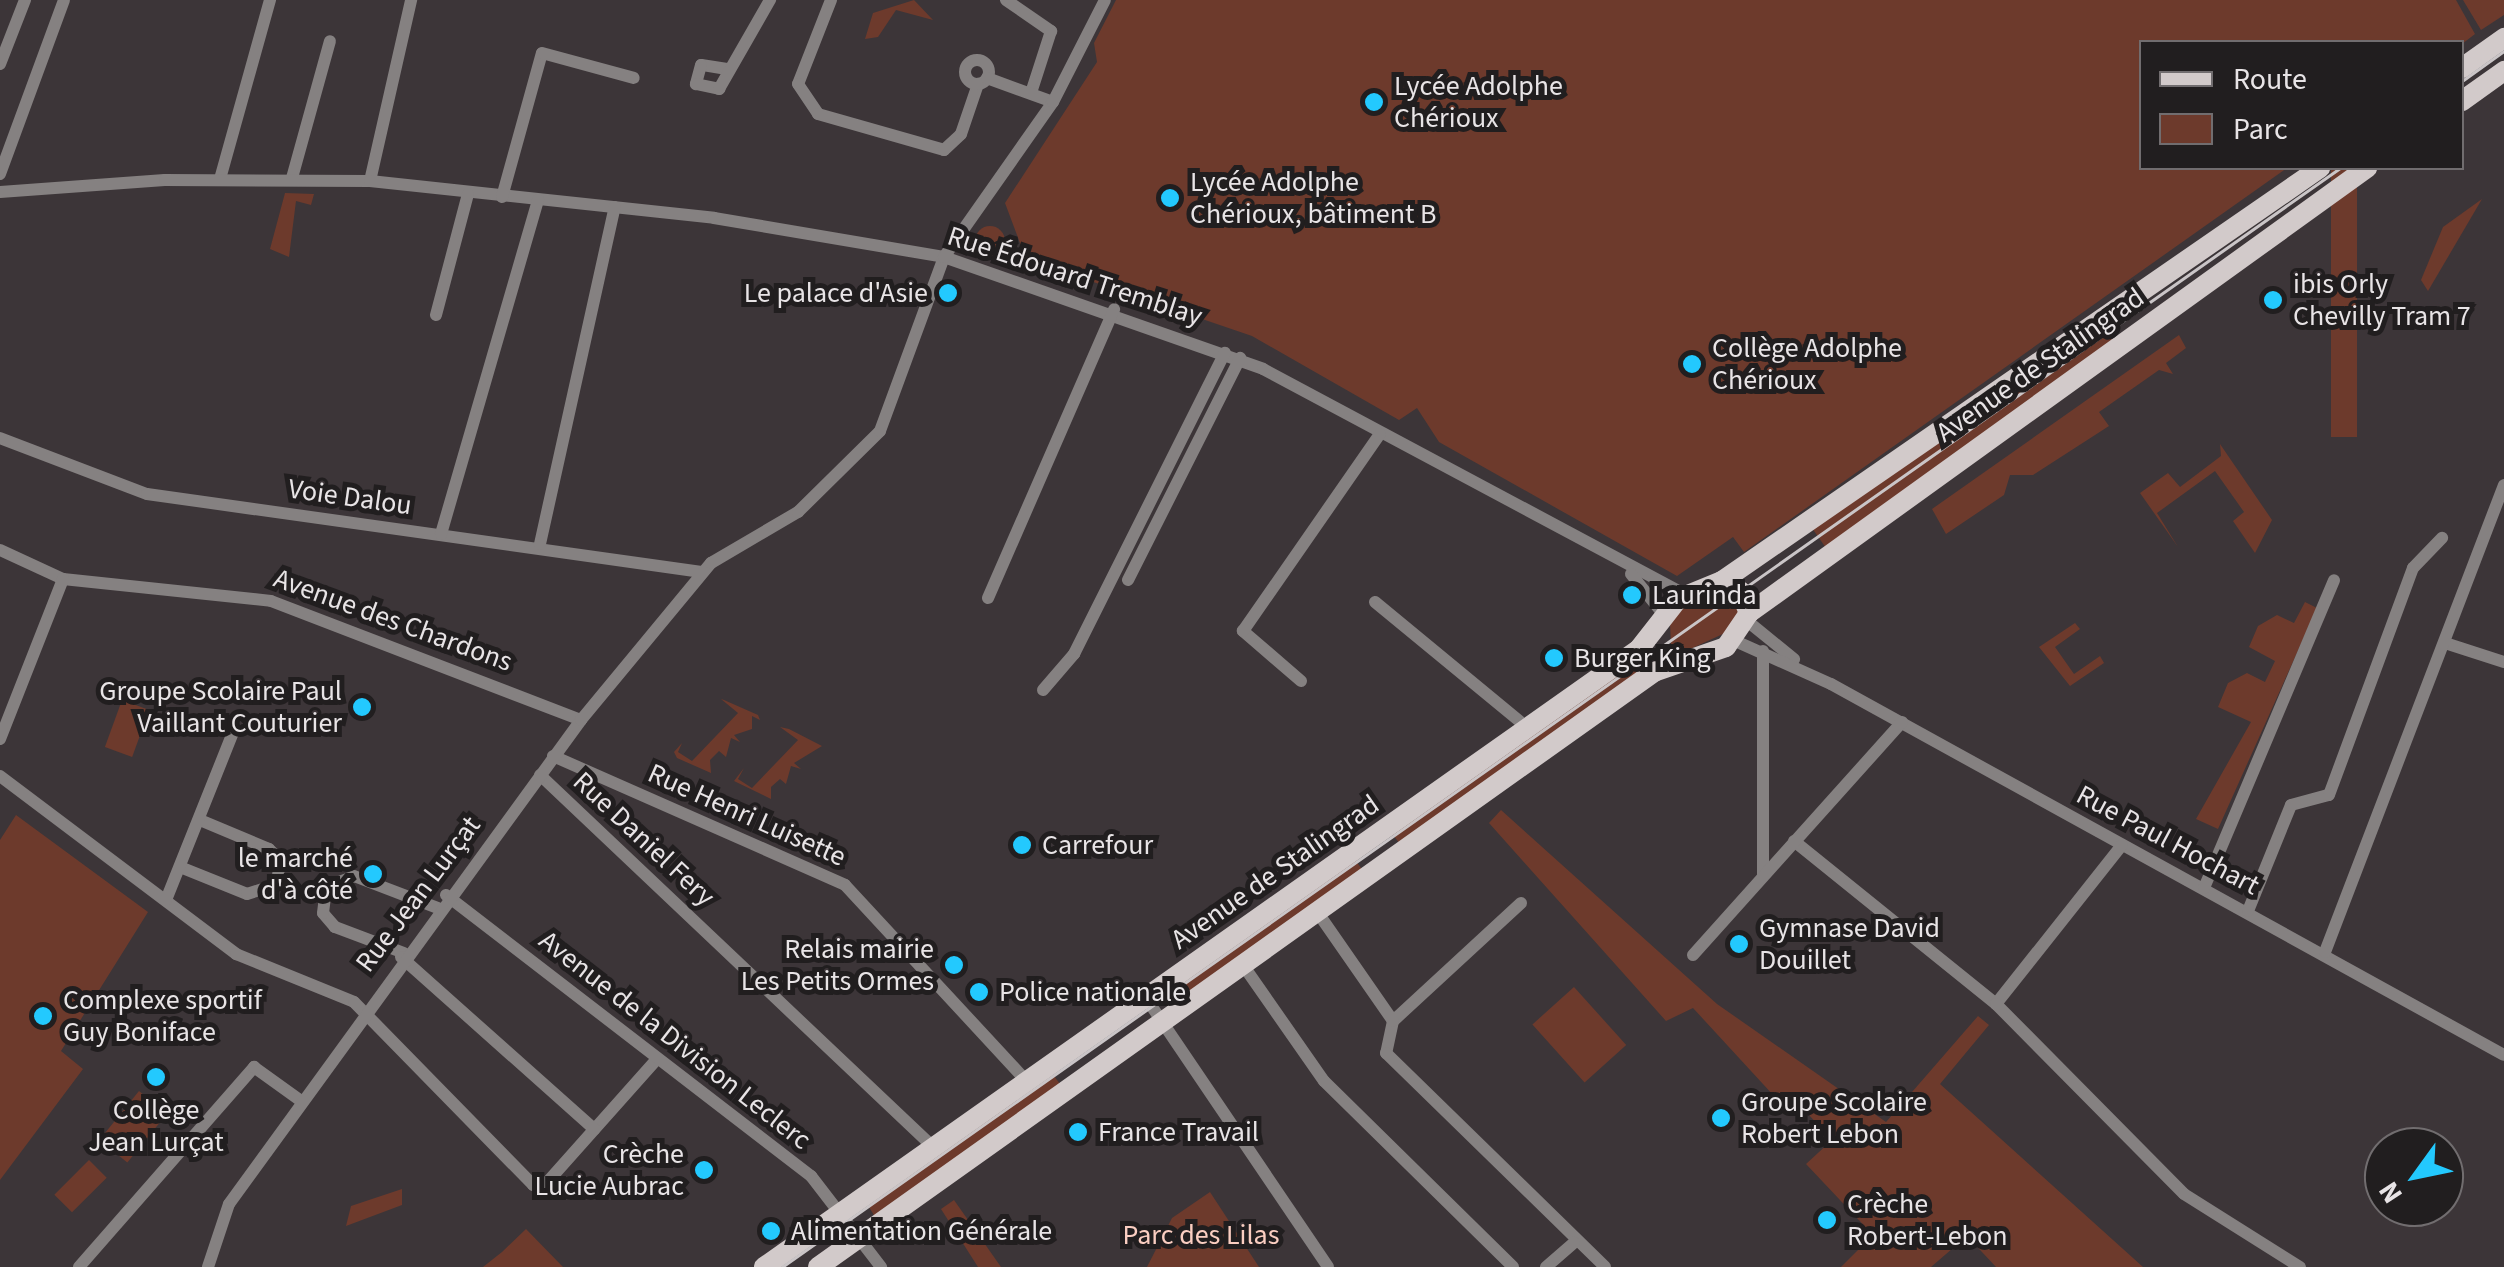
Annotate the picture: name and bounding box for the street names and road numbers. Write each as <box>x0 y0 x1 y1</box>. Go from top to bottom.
street label: Rue Édouard Tremblay <box>943 219 1207 333</box>
street label: Avenue de Stalingrad <box>1929 281 2151 449</box>
street label: Voie Dalou <box>286 472 414 522</box>
street label: Avenue des Chardons <box>269 561 517 679</box>
street label: Rue Henri Luisette <box>643 756 851 874</box>
street label: Rue Daniel Fery <box>566 765 722 913</box>
street label: Rue Paul Hochart <box>2071 778 2265 902</box>
street label: Avenue de Stalingrad <box>1164 788 1386 956</box>
street label: Rue Jean Lurçat <box>349 810 487 978</box>
street label: Avenue de la Division Leclerc <box>532 923 818 1157</box>

